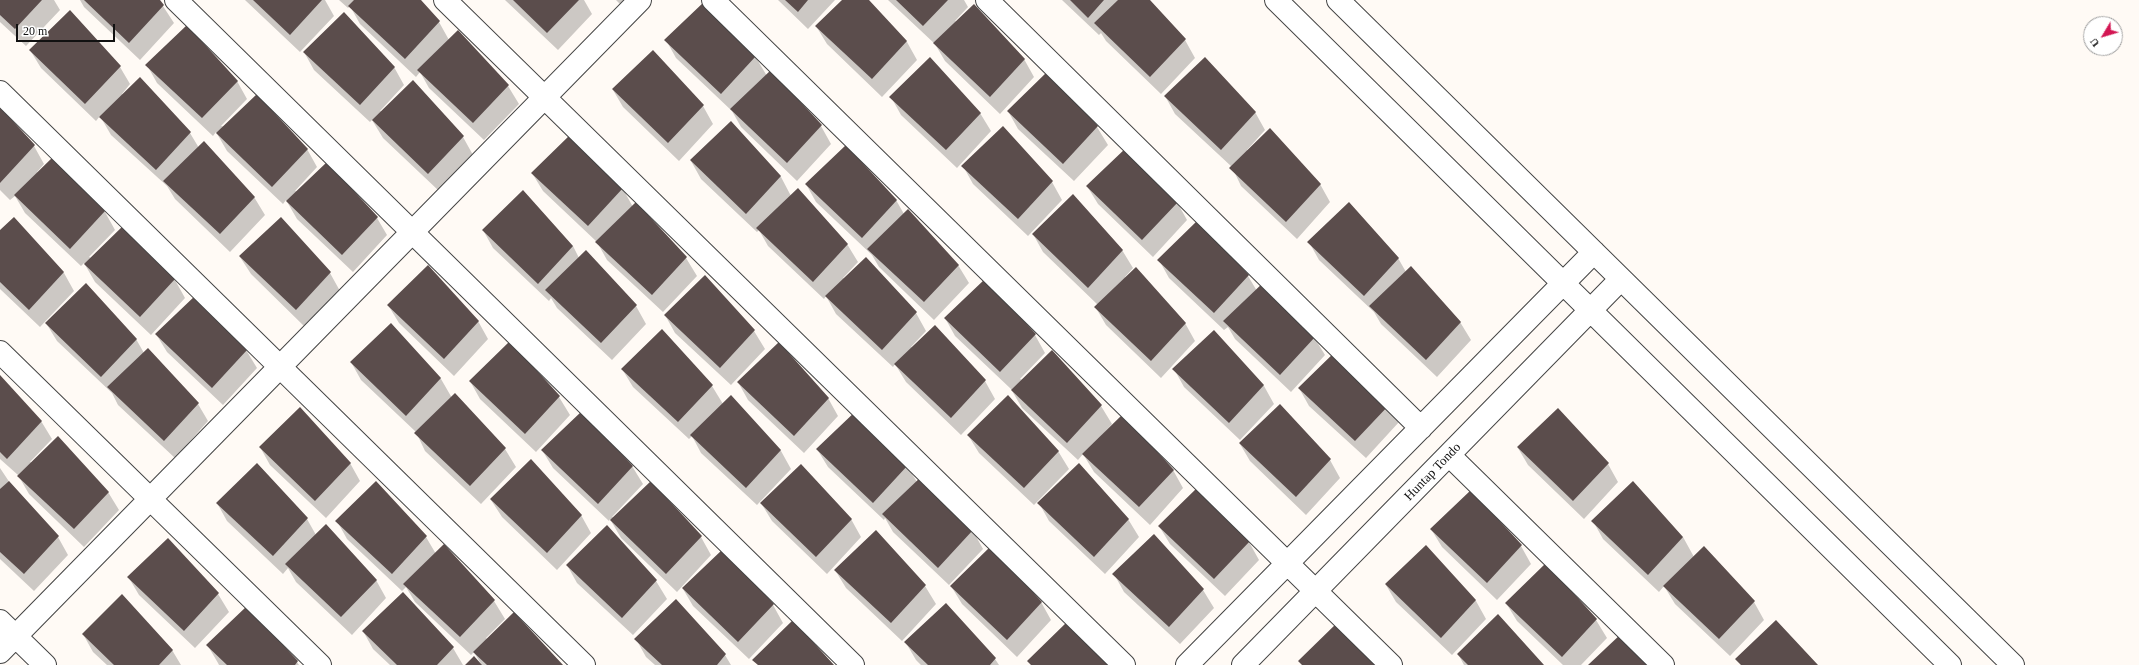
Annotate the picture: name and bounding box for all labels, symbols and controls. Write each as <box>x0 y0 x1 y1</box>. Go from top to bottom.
scale bar <box>18 16 117 42</box>
north arrow <box>2083 16 2123 56</box>
text: 20 m <box>23 24 47 38</box>
text: U <box>2087 36 2102 50</box>
street label: Huntap Tondo <box>1401 440 1465 504</box>

